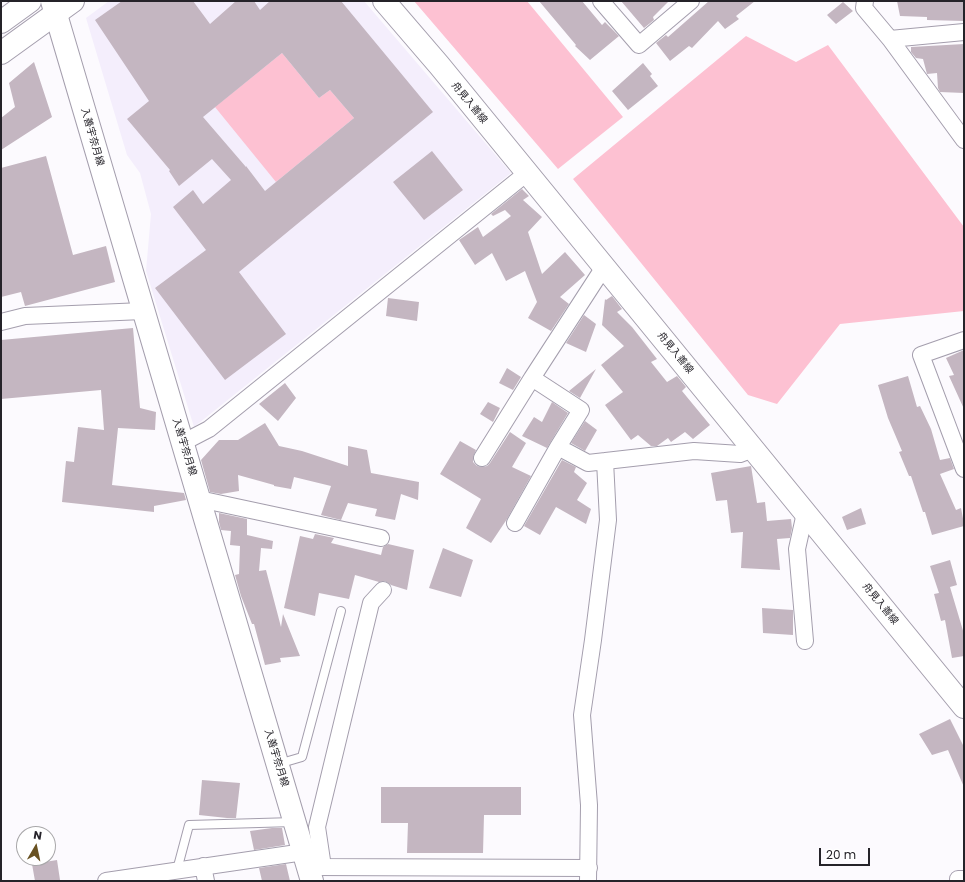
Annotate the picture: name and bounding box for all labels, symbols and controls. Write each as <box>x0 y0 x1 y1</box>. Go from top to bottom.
street label: 舟見入善線 <box>449 80 489 126</box>
street label: 入善宇奈月線 <box>78 107 106 167</box>
street label: 舟見入善線 <box>655 330 695 376</box>
street label: 入善宇奈月線 <box>169 417 199 477</box>
street label: 舟見入善線 <box>860 581 900 627</box>
street label: 入善宇奈月線 <box>261 728 291 788</box>
north arrow <box>16 826 56 866</box>
text: N <box>32 827 43 844</box>
scale bar <box>821 840 872 866</box>
text: 20 m <box>826 846 856 863</box>

